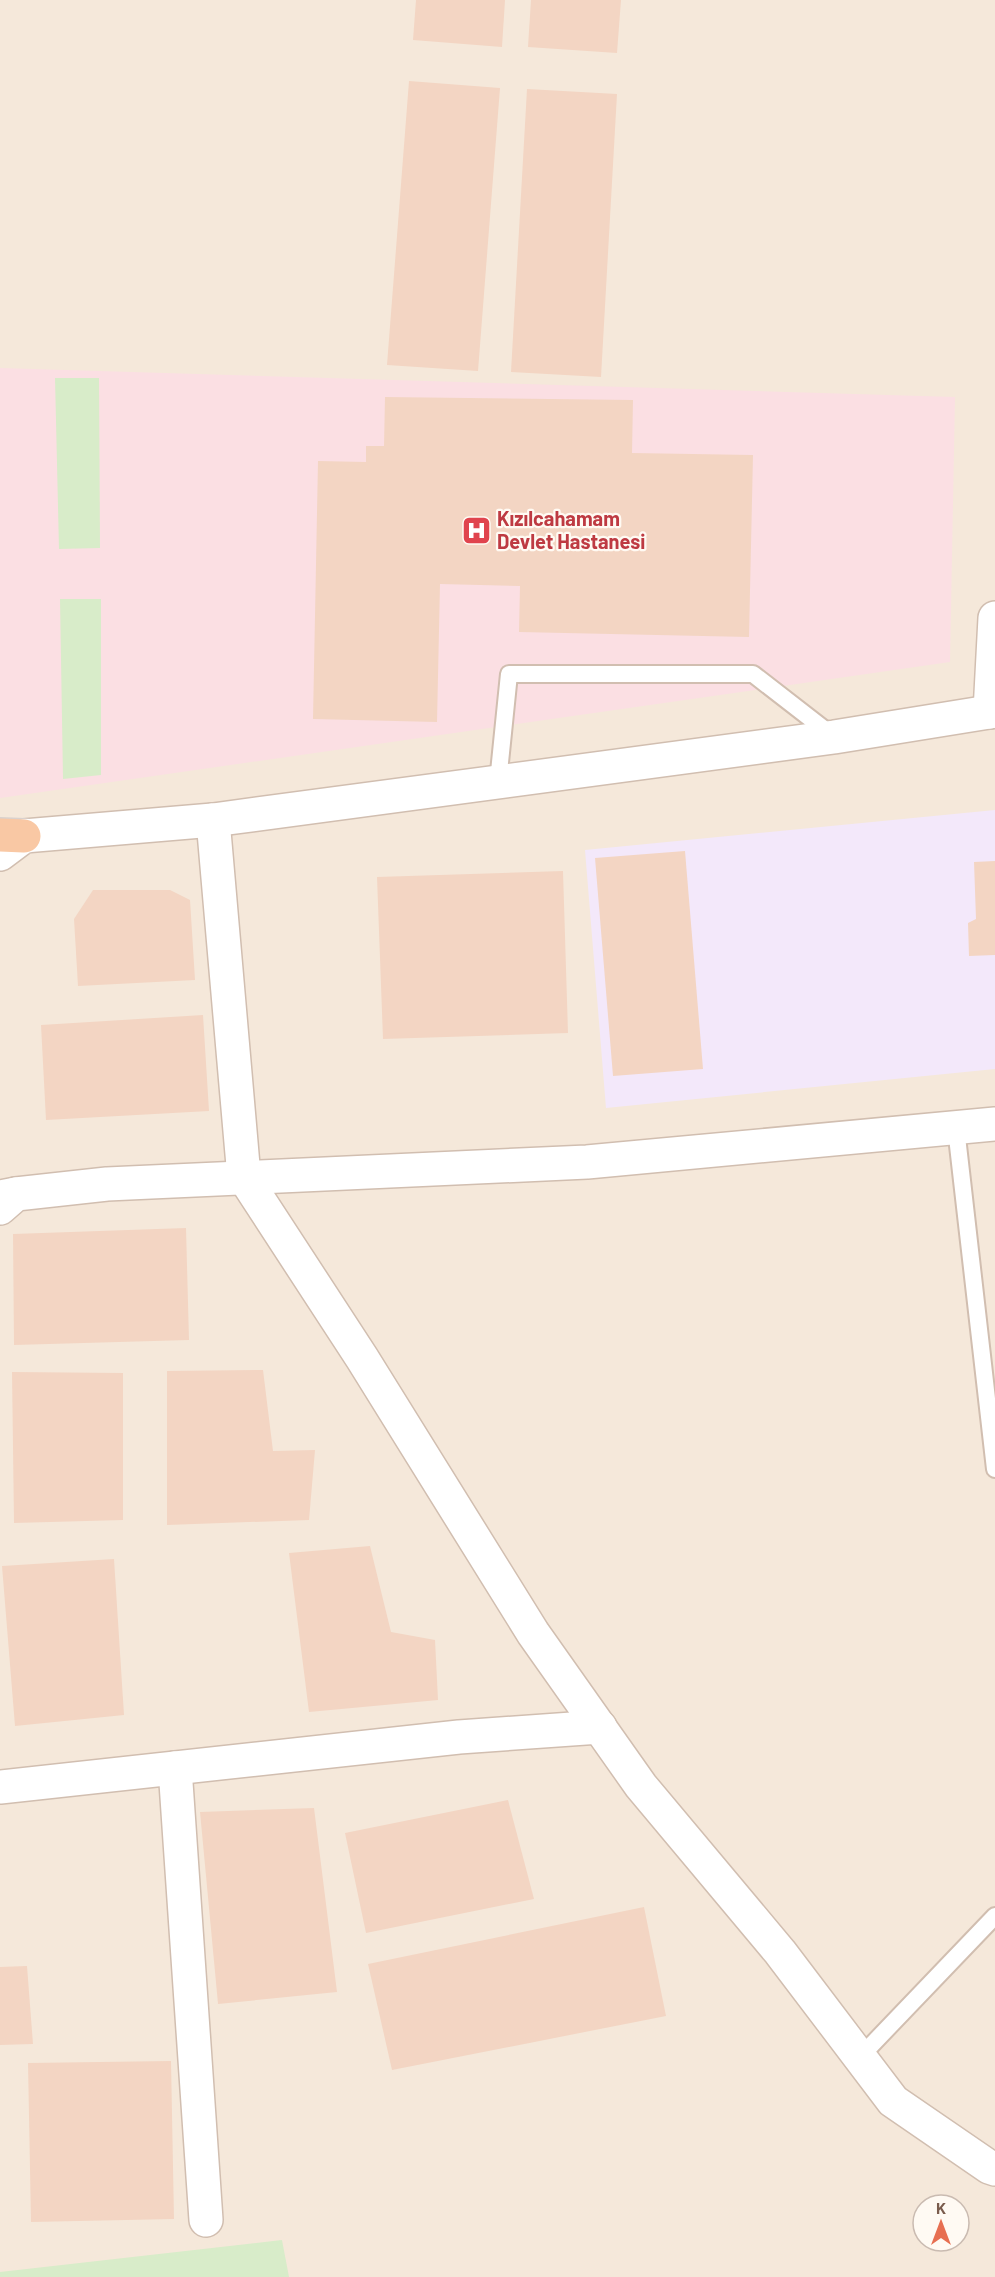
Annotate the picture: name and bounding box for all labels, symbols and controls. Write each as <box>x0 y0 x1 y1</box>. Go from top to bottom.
place label: Kızılcahamam Devlet Hastanesi <box>497 506 645 553</box>
hospital icon: Kızılcahamam Devlet Hastanesi <box>460 514 492 546</box>
north arrow <box>911 2193 971 2253</box>
text: K <box>936 2198 946 2217</box>

